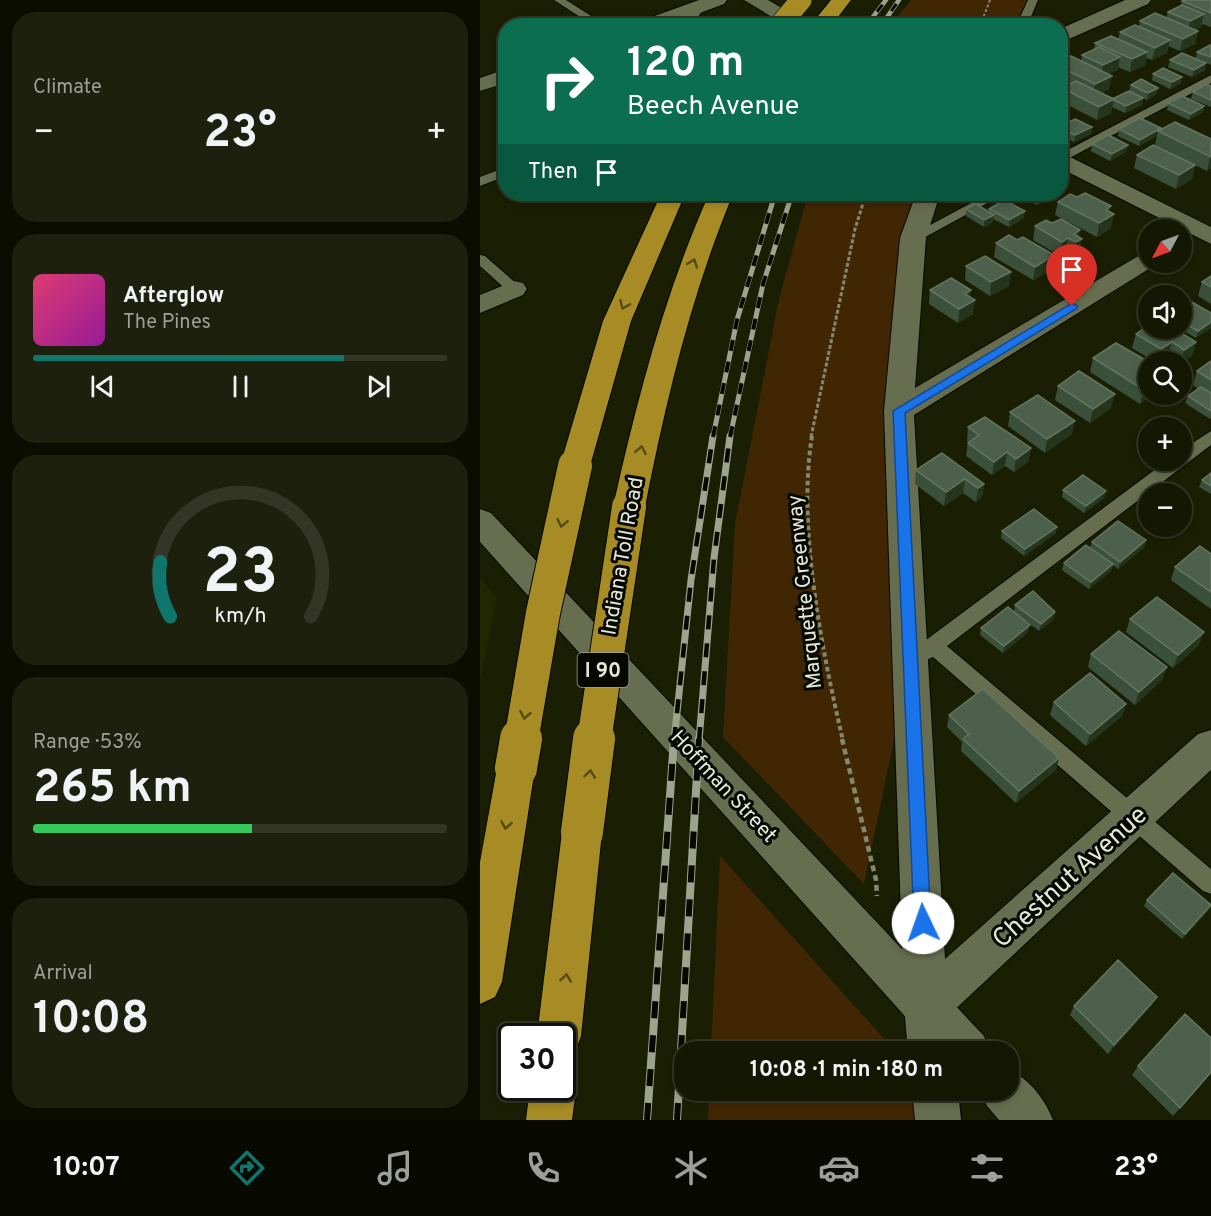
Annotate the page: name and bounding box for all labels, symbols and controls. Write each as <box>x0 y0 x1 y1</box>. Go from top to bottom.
text: 120 m <box>627 38 744 91</box>
icon: right <box>528 42 606 120</box>
text: Climate <box>33 75 102 101</box>
text: Beech Avenue <box>627 90 799 124</box>
text: 23° <box>203 106 277 163</box>
text: − <box>33 113 54 155</box>
text: + <box>426 113 447 155</box>
icon: arrive <box>590 156 623 189</box>
text: Then <box>528 159 578 186</box>
north arrow <box>1138 219 1192 273</box>
map controls <box>1138 219 1192 537</box>
pin <box>1046 244 1097 306</box>
icon: arrive <box>1055 253 1088 286</box>
one-way arrow <box>686 258 698 269</box>
text: Afterglow <box>123 283 224 310</box>
button: sound <box>1138 285 1192 339</box>
one-way arrow <box>619 298 631 309</box>
text: The Pines <box>123 310 211 336</box>
button: search <box>1138 351 1192 405</box>
icon: previous <box>86 370 119 403</box>
icon: pause <box>224 370 257 403</box>
icon: next <box>362 370 395 403</box>
button: + <box>1138 417 1192 471</box>
one-way arrow <box>634 445 647 455</box>
street label: Indiana Toll Road <box>596 475 651 637</box>
button: − <box>1138 483 1192 537</box>
street label: Marquette Greenway <box>782 493 829 690</box>
one-way arrow <box>557 518 570 528</box>
text: 23 <box>202 536 278 615</box>
text: km/h <box>214 603 266 630</box>
road number: I 90 <box>578 653 628 687</box>
one-way arrow <box>519 709 532 719</box>
street label: Hoffman Street <box>664 725 782 849</box>
text: Range · 53% <box>33 730 142 756</box>
text: 265 km <box>33 761 192 818</box>
one-way arrow <box>583 770 595 779</box>
street label: Chestnut Avenue <box>986 800 1155 956</box>
one-way arrow <box>500 820 513 830</box>
position arrow <box>891 891 955 955</box>
text: Arrival <box>33 961 93 987</box>
one-way arrow <box>559 974 571 983</box>
text: 10:08 <box>33 992 149 1049</box>
speed limit sign: 30 <box>498 1023 576 1101</box>
text: 10:08 · 1 min · 180 m <box>750 1057 943 1084</box>
icon: directions <box>226 1147 268 1189</box>
icon: music <box>374 1147 416 1189</box>
icon: phone <box>522 1147 564 1189</box>
icon: climate <box>670 1147 712 1189</box>
icon: car <box>818 1147 860 1189</box>
icon: filters <box>966 1147 1008 1189</box>
text: 10:07 <box>53 1151 120 1185</box>
text: 23° <box>1114 1151 1158 1185</box>

